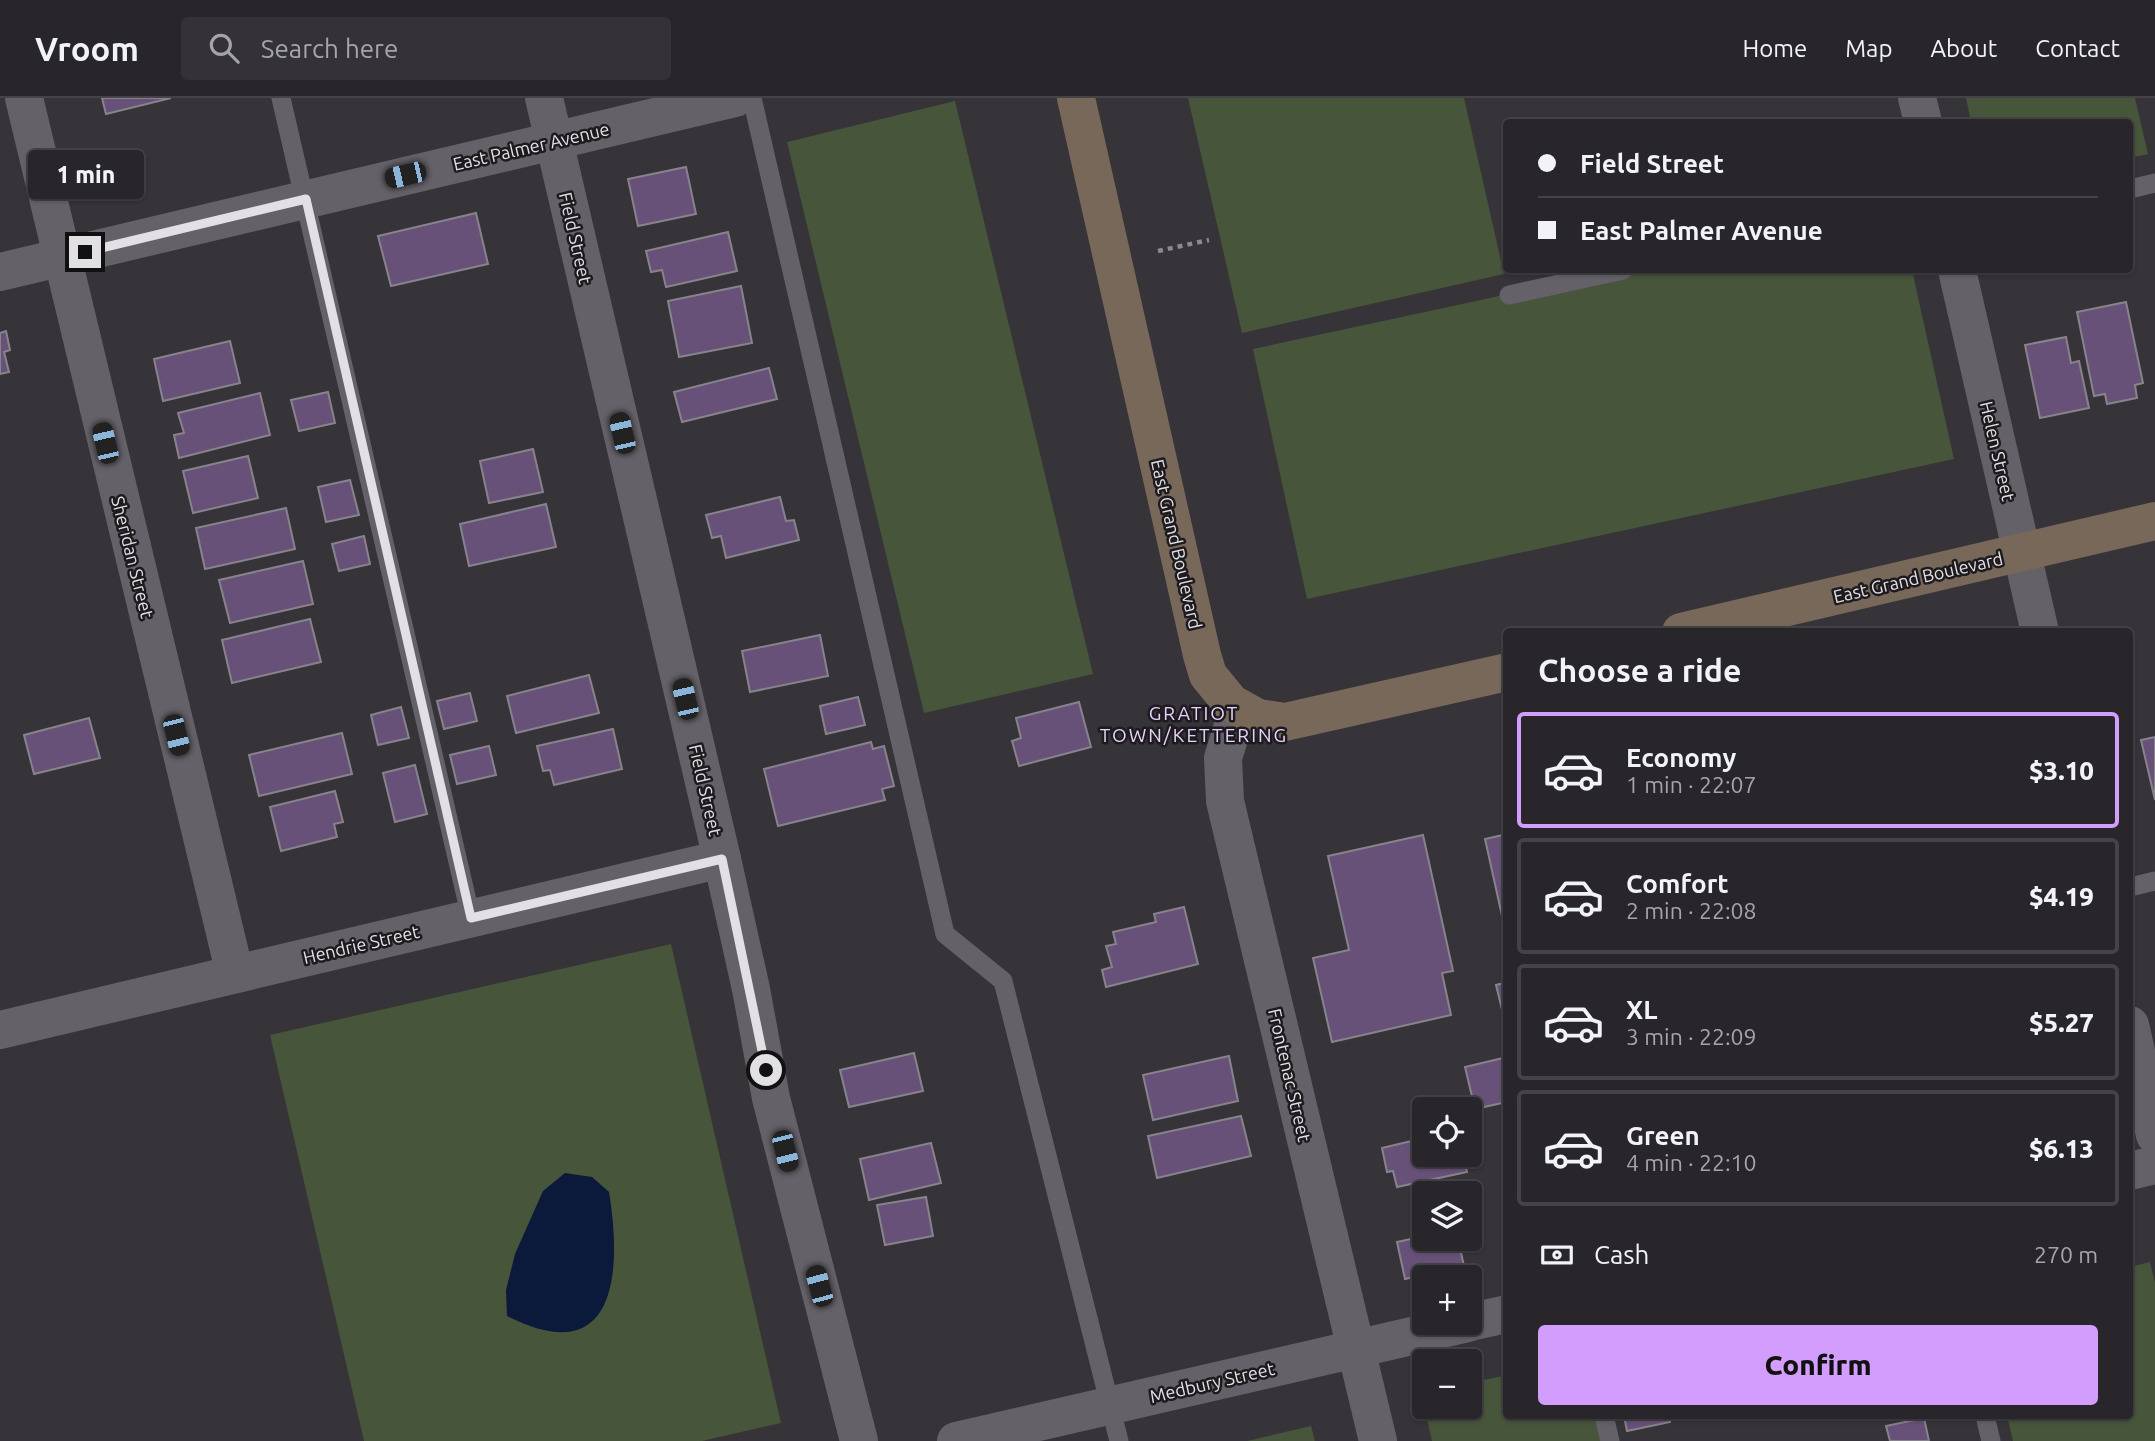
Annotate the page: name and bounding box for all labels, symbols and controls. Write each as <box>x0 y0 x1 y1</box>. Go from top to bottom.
search box <box>181 17 671 80</box>
icon: search <box>205 29 243 67</box>
text: Vroom <box>35 30 139 67</box>
text: Search here <box>261 34 398 63</box>
text: Home <box>1742 35 1807 62</box>
text: Map <box>1845 35 1892 62</box>
text: About <box>1930 35 1997 62</box>
text: Contact <box>2035 35 2120 62</box>
street label: East Palmer Avenue <box>451 118 611 174</box>
text: Field Street <box>1580 149 1724 178</box>
callout: 1 min <box>27 150 143 200</box>
car <box>383 160 428 190</box>
text: 1 min <box>57 162 115 187</box>
street label: Field Street <box>556 190 596 286</box>
text: East Palmer Avenue <box>1580 216 1823 245</box>
route end <box>69 236 101 268</box>
street label: Helen Street <box>1977 399 2019 503</box>
car <box>608 410 637 456</box>
car <box>91 420 120 466</box>
street label: East Grand Boulevard <box>1148 457 1206 631</box>
street label: Sheridan Street <box>108 494 158 620</box>
street label: East Grand Boulevard <box>1831 548 2005 606</box>
text: Choose a ride <box>1538 652 1741 688</box>
car <box>671 676 700 722</box>
district label: GRATIOT TOWN/KETTERING <box>1100 702 1288 746</box>
car <box>161 712 192 758</box>
icon: car <box>1542 739 1605 802</box>
street label: Field Street <box>686 742 726 838</box>
text: Economy <box>1626 743 1736 772</box>
text: $3.10 <box>2029 756 2094 785</box>
text: 1 min · 22:07 <box>1626 772 1757 797</box>
icon: car <box>1542 865 1605 928</box>
text: Comfort <box>1626 869 1729 898</box>
text: $4.19 <box>2029 882 2094 911</box>
text: 2 min · 22:08 <box>1626 898 1757 923</box>
street label: Hendrie Street <box>301 921 421 967</box>
icon: car <box>1542 991 1605 1054</box>
text: XL <box>1626 995 1657 1024</box>
street label: Frontenac Street <box>1265 1006 1315 1144</box>
text: $5.27 <box>2029 1008 2094 1037</box>
text: 3 min · 22:09 <box>1626 1024 1757 1049</box>
route start <box>750 1054 782 1086</box>
map controls <box>1412 1097 1482 1419</box>
button: locate <box>1412 1097 1482 1167</box>
icon: car <box>1542 1117 1605 1180</box>
text: Green <box>1626 1121 1700 1150</box>
car <box>770 1128 801 1174</box>
text: $6.13 <box>2029 1134 2094 1163</box>
text: 4 min · 22:10 <box>1626 1150 1757 1175</box>
button: layers <box>1412 1181 1482 1251</box>
icon: cash <box>1538 1236 1576 1274</box>
text: Cash <box>1594 1240 1649 1269</box>
text: 270 m <box>2034 1242 2098 1267</box>
car <box>804 1263 835 1309</box>
button: + <box>1412 1265 1482 1335</box>
button: Confirm <box>1538 1325 2098 1405</box>
button: − <box>1412 1349 1482 1419</box>
street label: Medbury Street <box>1148 1358 1276 1406</box>

